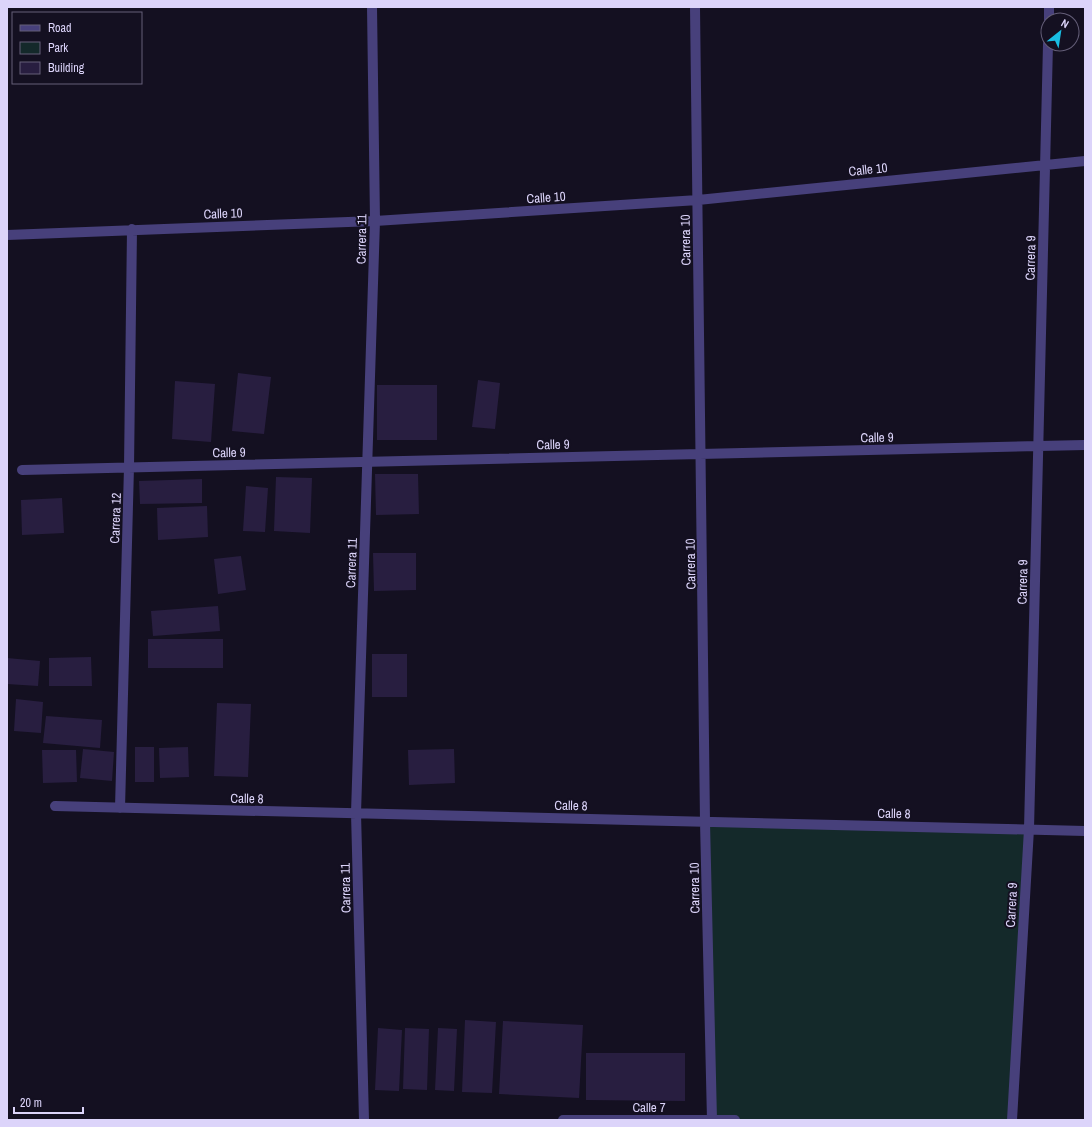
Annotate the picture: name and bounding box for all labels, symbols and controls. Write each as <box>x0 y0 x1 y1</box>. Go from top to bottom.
legend <box>12 12 142 84</box>
north arrow <box>1040 12 1080 52</box>
text: N <box>1059 16 1071 31</box>
text: Road <box>48 20 72 36</box>
text: Park <box>48 40 68 56</box>
text: Building <box>48 60 85 76</box>
street label: Calle 10 <box>848 159 888 180</box>
street label: Calle 10 <box>526 188 566 207</box>
street label: Calle 10 <box>203 204 243 223</box>
street label: Carrera 11 <box>353 214 370 264</box>
street label: Carrera 10 <box>677 214 694 266</box>
street label: Carrera 9 <box>1022 235 1039 281</box>
street label: Calle 9 <box>860 429 894 446</box>
street label: Calle 9 <box>536 436 570 453</box>
street label: Calle 9 <box>212 444 246 461</box>
street label: Carrera 12 <box>106 492 125 544</box>
street label: Carrera 11 <box>342 538 361 588</box>
street label: Carrera 10 <box>682 538 699 590</box>
street label: Carrera 9 <box>1014 559 1031 605</box>
street label: Calle 8 <box>230 790 264 807</box>
street label: Calle 8 <box>554 797 588 814</box>
street label: Calle 8 <box>877 805 911 822</box>
street label: Carrera 10 <box>686 862 703 914</box>
street label: Carrera 11 <box>337 863 354 913</box>
street label: Carrera 9 <box>1002 882 1021 928</box>
scale bar <box>14 1089 83 1115</box>
text: 20 m <box>20 1095 42 1111</box>
street label: Calle 7 <box>632 1099 666 1116</box>

